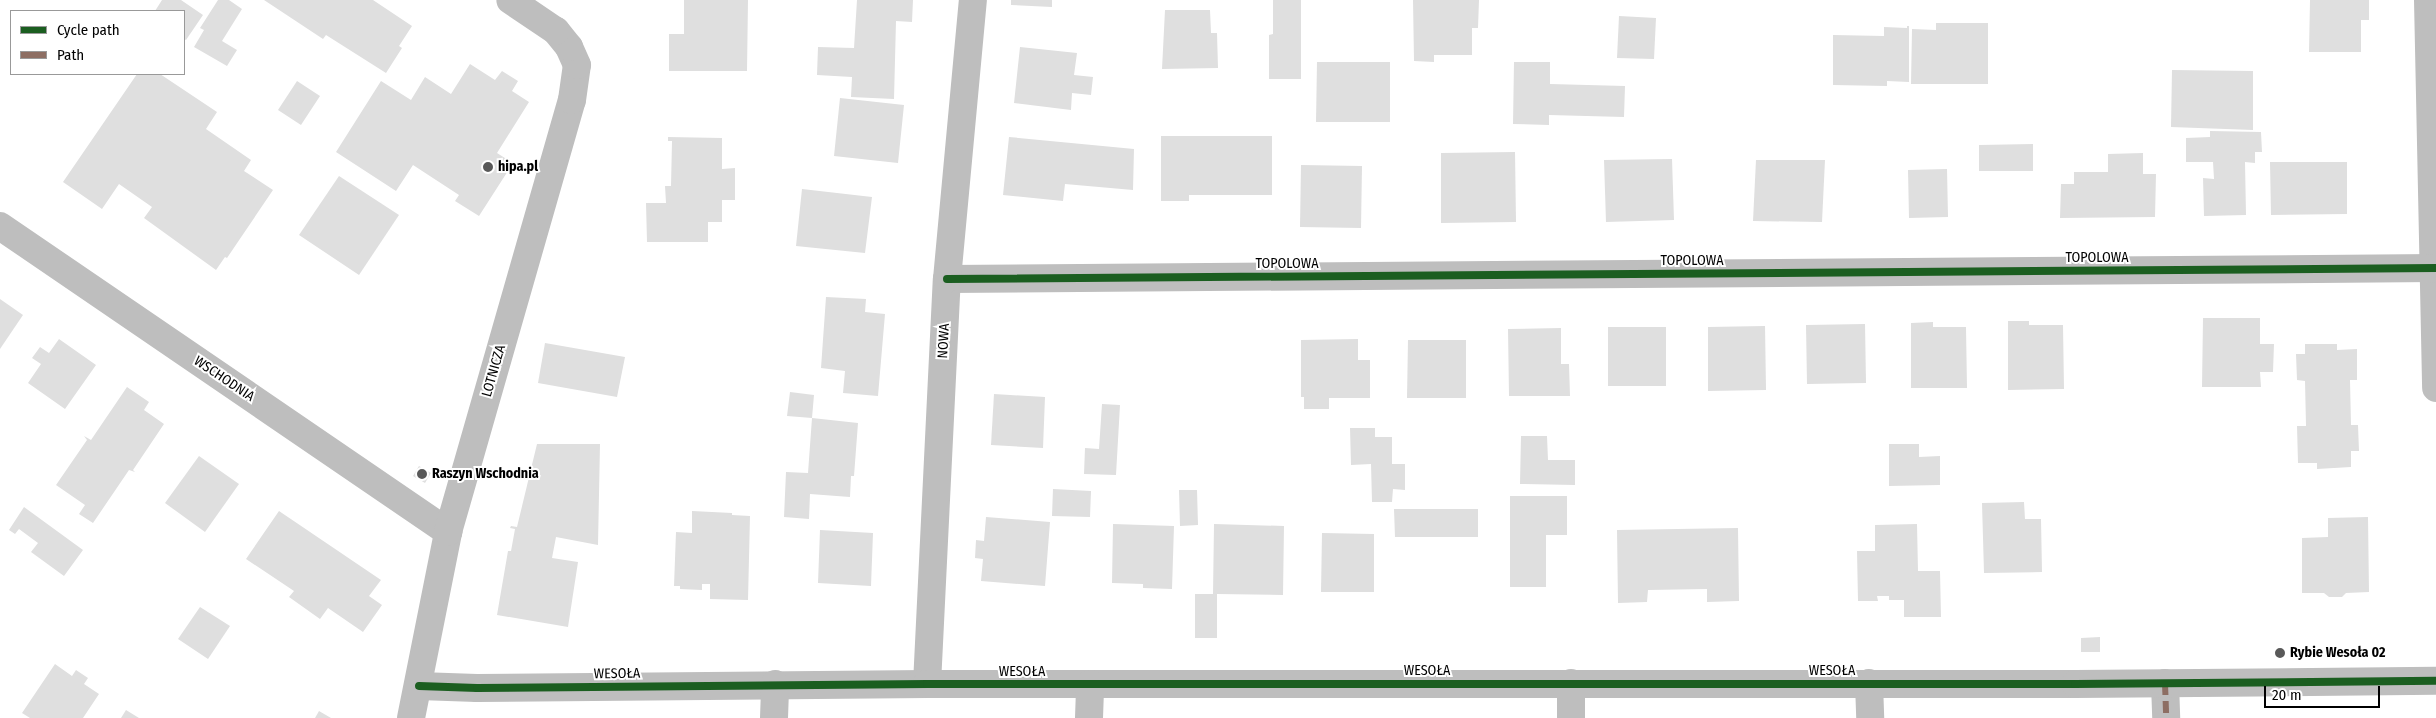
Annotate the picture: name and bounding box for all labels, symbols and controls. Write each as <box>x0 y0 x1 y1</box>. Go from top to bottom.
legend <box>10 10 185 75</box>
text: Cycle path <box>57 21 120 39</box>
text: Path <box>57 46 84 64</box>
place label: hipa.pl <box>498 159 538 175</box>
marker: hipa.pl <box>482 161 494 173</box>
street label: TOPOLOWA <box>2065 250 2129 266</box>
street label: TOPOLOWA <box>1660 253 1724 269</box>
street label: TOPOLOWA <box>1255 256 1319 272</box>
street label: NOWA <box>935 323 953 359</box>
street label: LOTNICZA <box>479 343 509 399</box>
street label: WSCHODNIA <box>191 353 257 405</box>
place label: Raszyn Wschodnia <box>432 466 539 482</box>
marker: Raszyn Wschodnia <box>416 468 428 480</box>
place label: Rybie Wesoła 02 <box>2290 645 2385 661</box>
marker: Rybie Wesoła 02 <box>2274 647 2286 659</box>
street label: WESOŁA <box>1404 663 1450 679</box>
street label: WESOŁA <box>1809 663 1855 679</box>
street label: WESOŁA <box>999 664 1045 680</box>
street label: WESOŁA <box>594 665 640 683</box>
scale bar <box>2266 676 2382 708</box>
text: 20 m <box>2272 686 2302 704</box>

